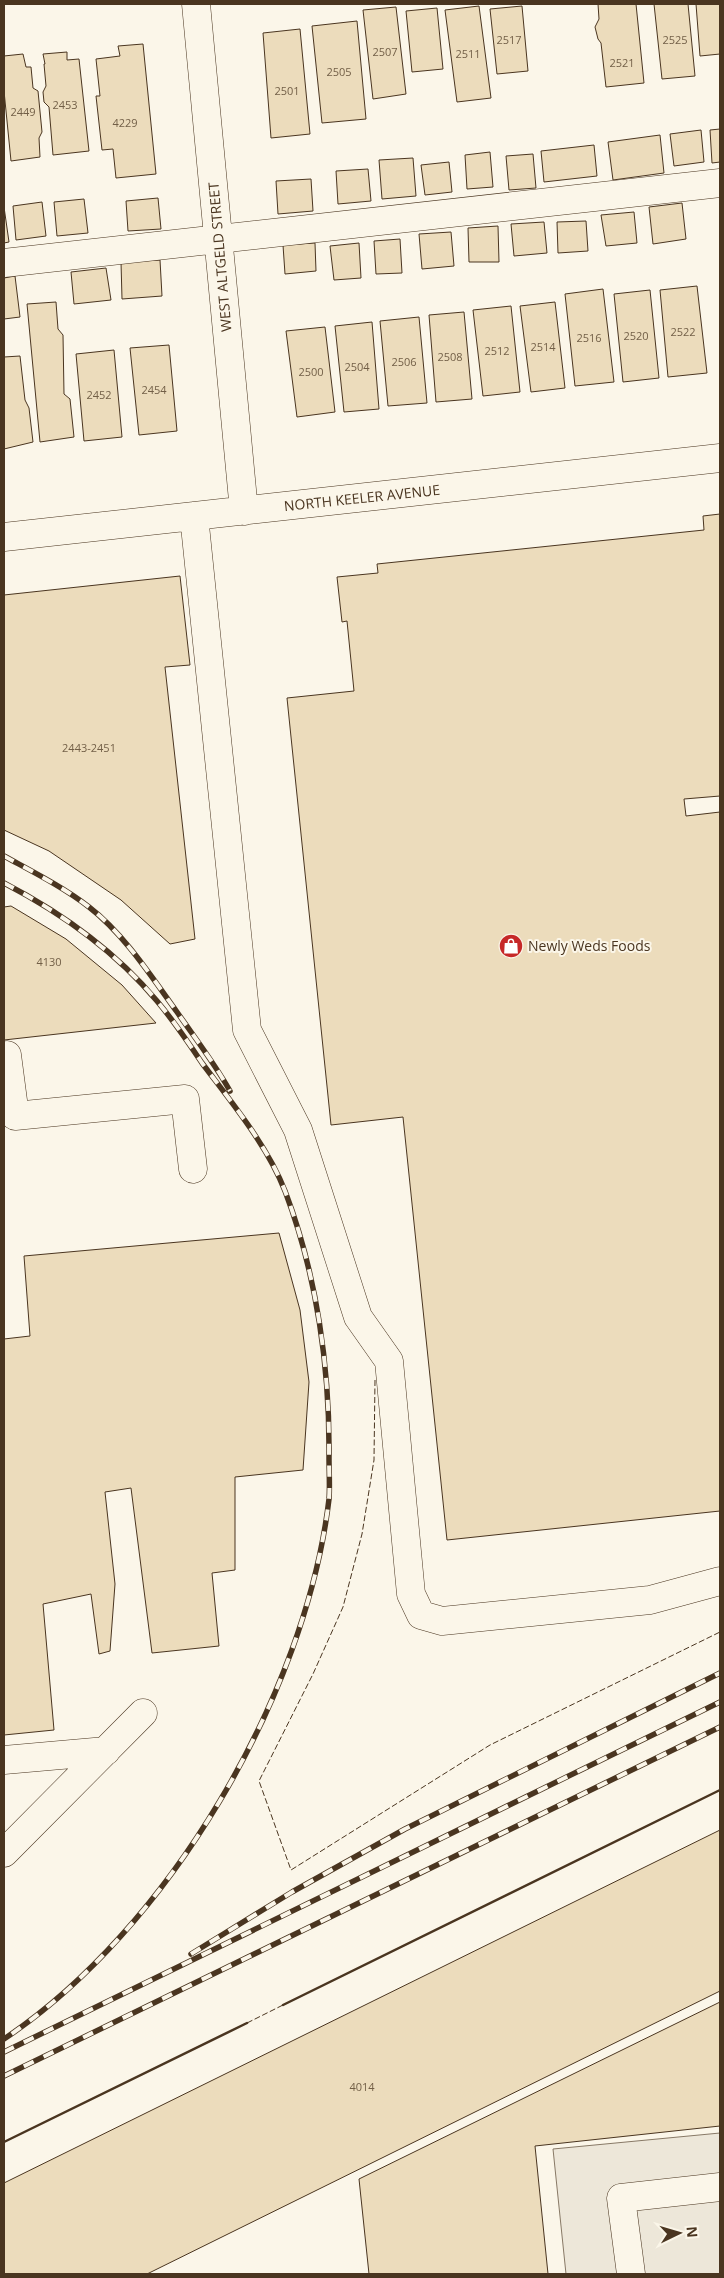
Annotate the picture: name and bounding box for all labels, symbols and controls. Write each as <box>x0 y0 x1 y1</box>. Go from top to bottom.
house number: 2517 <box>496 32 522 47</box>
house number: 2525 <box>662 32 688 47</box>
house number: 2507 <box>372 44 398 59</box>
house number: 2511 <box>455 46 481 61</box>
house number: 2521 <box>609 55 635 70</box>
house number: 2505 <box>326 64 352 79</box>
house number: 2501 <box>274 83 300 98</box>
house number: 2453 <box>52 97 78 112</box>
house number: 2449 <box>10 104 36 119</box>
house number: 4229 <box>112 115 138 130</box>
street label: WEST ALTGELD STREET <box>203 181 236 333</box>
house number: 2522 <box>670 324 696 339</box>
house number: 2520 <box>623 328 649 343</box>
house number: 2516 <box>576 330 602 345</box>
house number: 2514 <box>530 339 556 354</box>
house number: 2512 <box>484 343 510 358</box>
house number: 2508 <box>437 349 463 364</box>
house number: 2506 <box>391 354 417 369</box>
house number: 2504 <box>344 359 370 374</box>
house number: 2500 <box>298 364 324 379</box>
house number: 2454 <box>141 382 167 397</box>
house number: 2452 <box>86 387 112 402</box>
street label: NORTH KEELER AVENUE <box>283 480 441 515</box>
house number: 2443-2451 <box>62 740 116 755</box>
shop icon: Newly Weds Foods <box>498 933 524 959</box>
place label: Newly Weds Foods <box>528 936 651 955</box>
house number: 4130 <box>36 954 62 969</box>
house number: 4014 <box>349 2079 375 2094</box>
north arrow <box>654 2208 704 2258</box>
text: N <box>682 2225 702 2238</box>

